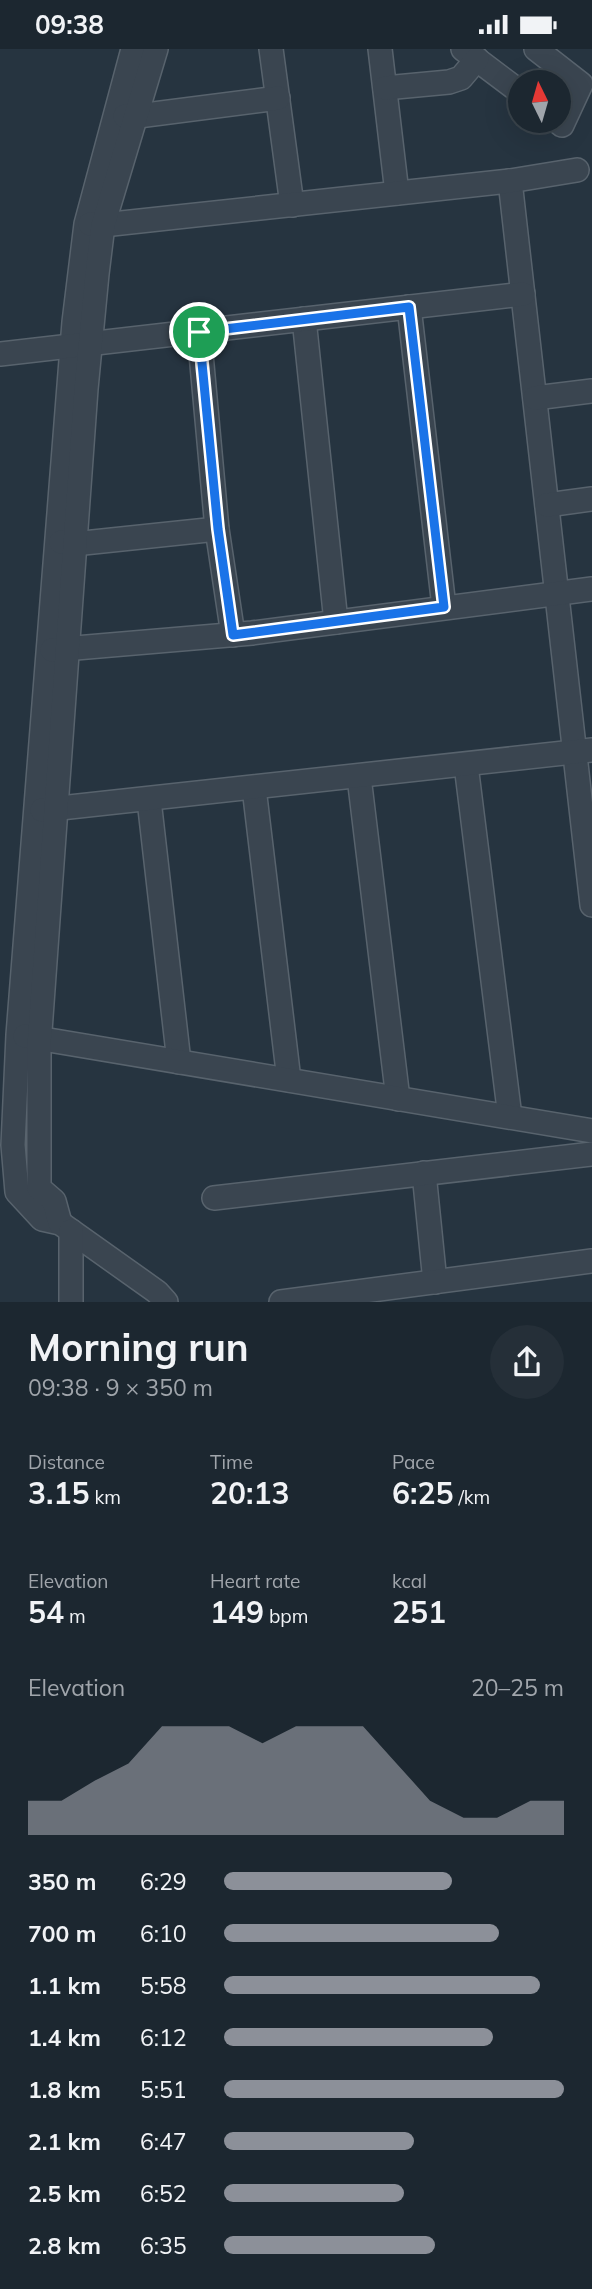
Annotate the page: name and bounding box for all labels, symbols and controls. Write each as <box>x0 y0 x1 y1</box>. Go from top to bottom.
text: 09:38 <box>35 8 104 41</box>
north arrow <box>508 70 570 133</box>
map controls <box>508 70 571 133</box>
pin <box>169 302 229 362</box>
icon: arrive <box>180 313 218 351</box>
text: Morning run <box>28 1323 249 1371</box>
button: share <box>490 1325 564 1399</box>
text: 09:38 · 9 × 350 m <box>28 1373 213 1402</box>
text: Distance <box>28 1450 105 1474</box>
text: Time <box>210 1450 253 1474</box>
text: Pace <box>392 1450 435 1474</box>
text: 3.15 <box>28 1474 89 1512</box>
text: 20:13 <box>210 1474 289 1512</box>
text: 6:25 <box>392 1474 453 1512</box>
text: km <box>89 1485 121 1509</box>
text: /km <box>453 1485 490 1509</box>
text: Elevation <box>28 1569 108 1593</box>
text: Heart rate <box>210 1569 300 1593</box>
text: kcal <box>392 1569 427 1593</box>
text: 54 <box>28 1593 64 1631</box>
text: 149 <box>210 1593 264 1631</box>
text: 251 <box>392 1593 446 1631</box>
text: m <box>64 1604 86 1628</box>
text: bpm <box>264 1604 308 1628</box>
text: Elevation <box>28 1673 125 1702</box>
text: 20–25 m <box>471 1673 564 1702</box>
text: 350 m <box>28 1867 96 1896</box>
text: 6:29 <box>140 1867 187 1896</box>
text: 700 m <box>28 1919 96 1948</box>
text: 6:10 <box>140 1919 187 1948</box>
text: 1.1 km <box>28 1971 101 2000</box>
text: 5:58 <box>140 1971 187 2000</box>
text: 1.4 km <box>28 2023 101 2052</box>
text: 6:12 <box>140 2023 187 2052</box>
text: 1.8 km <box>28 2075 101 2104</box>
text: 5:51 <box>140 2075 187 2104</box>
text: 2.1 km <box>28 2127 101 2156</box>
text: 6:47 <box>140 2127 187 2156</box>
text: 2.5 km <box>28 2179 101 2208</box>
text: 6:52 <box>140 2179 187 2208</box>
text: 2.8 km <box>28 2231 101 2260</box>
text: 6:35 <box>140 2231 187 2260</box>

